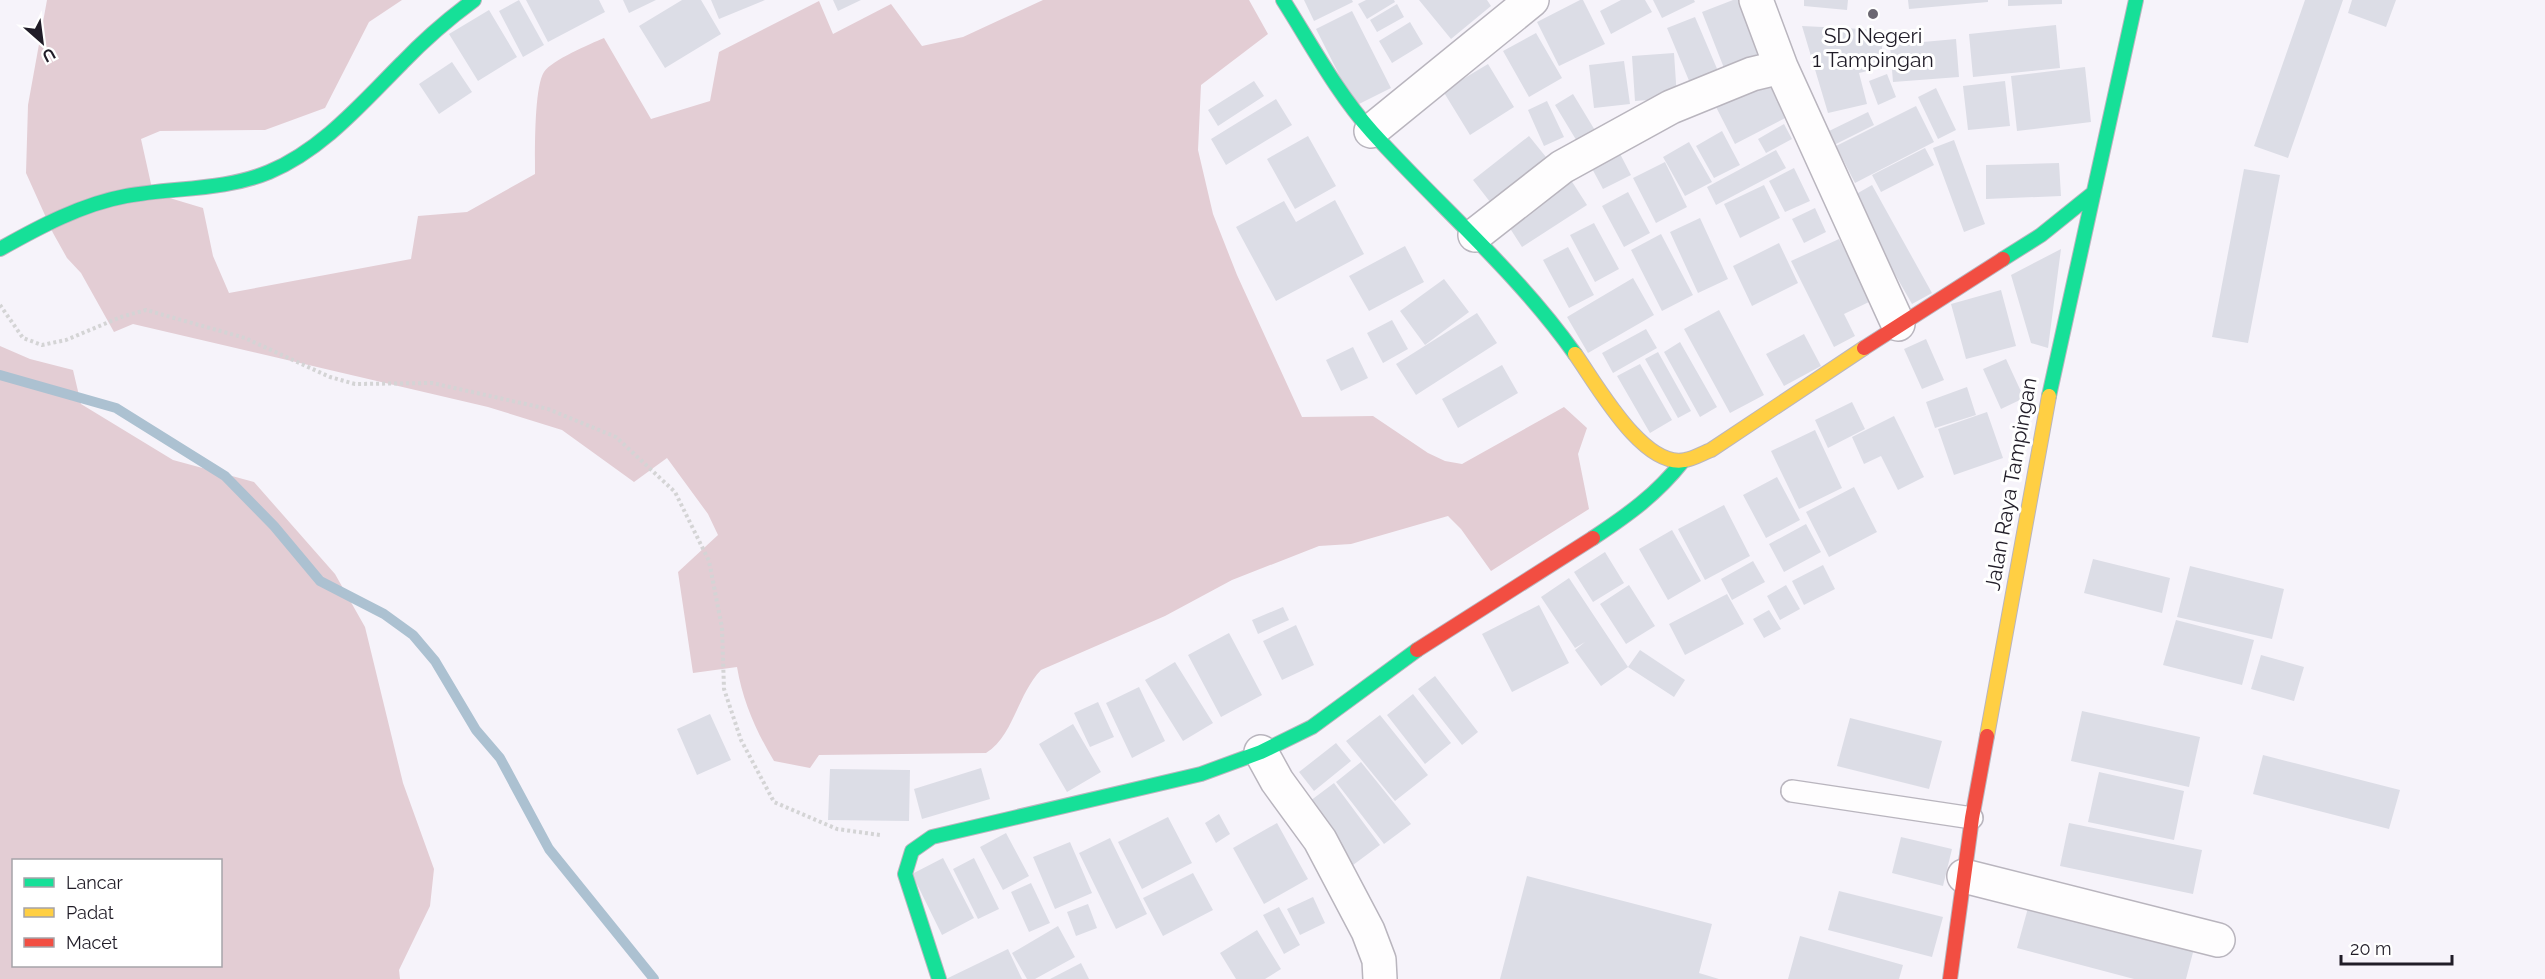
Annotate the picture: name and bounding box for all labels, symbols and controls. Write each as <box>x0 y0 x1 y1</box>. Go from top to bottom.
marker: SD Negeri 1 Tampingan <box>1866 7 1880 21</box>
north arrow <box>12 12 72 72</box>
place label: SD Negeri 1 Tampingan <box>1812 23 1934 72</box>
text: U <box>39 44 59 66</box>
street label: Jalan Raya Tampingan <box>1979 375 2042 592</box>
legend <box>12 859 222 967</box>
text: Lancar <box>66 872 123 893</box>
text: Padat <box>66 902 114 923</box>
scale bar <box>2341 928 2452 966</box>
text: Macet <box>66 932 118 953</box>
text: 20 m <box>2350 938 2392 959</box>

